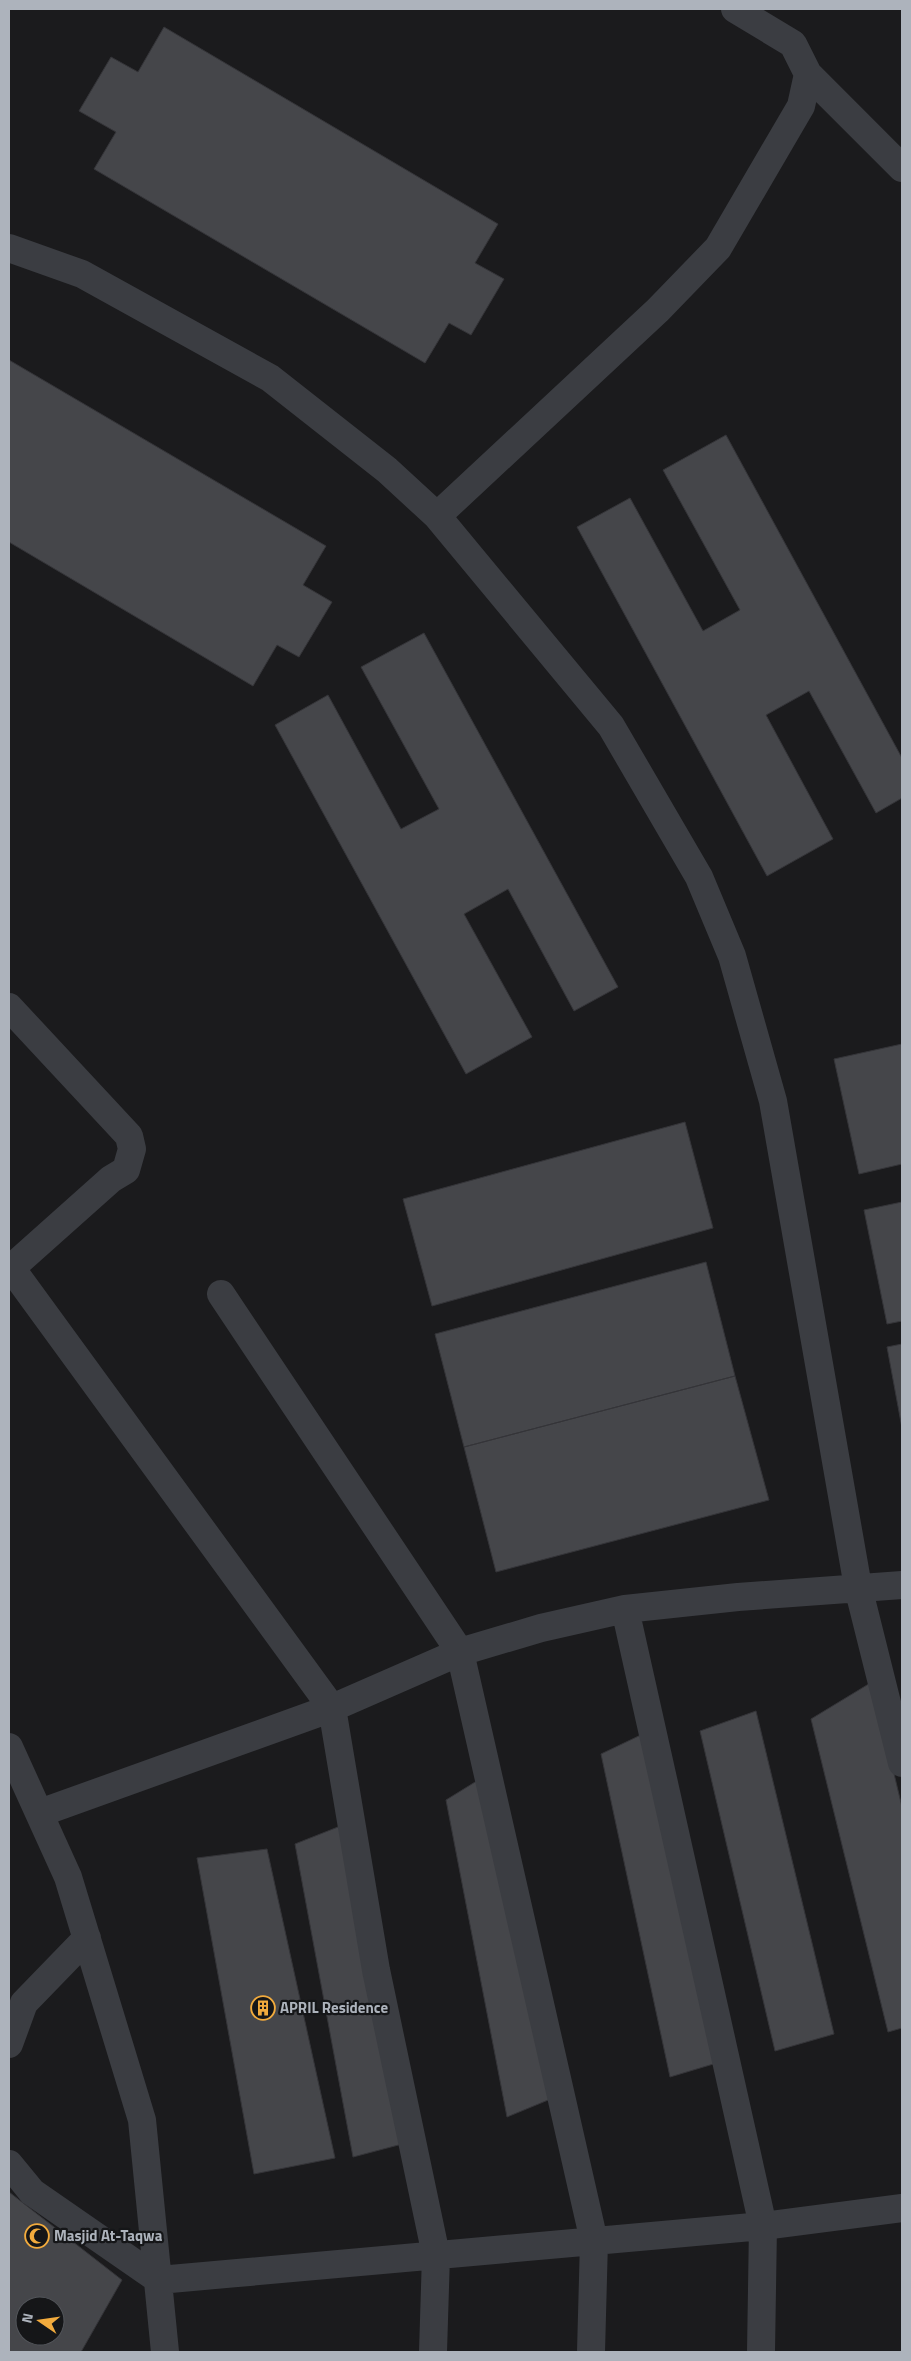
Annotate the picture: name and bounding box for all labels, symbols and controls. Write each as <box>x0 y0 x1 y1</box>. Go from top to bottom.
building icon: APRIL Residence <box>250 1995 276 2021</box>
place label: APRIL Residence <box>280 1996 388 2019</box>
mosque icon: Masjid At-Taqwa <box>24 2223 50 2249</box>
place label: Masjid At-Taqwa <box>54 2224 163 2247</box>
north arrow <box>15 2296 65 2346</box>
text: N <box>16 2311 38 2325</box>

